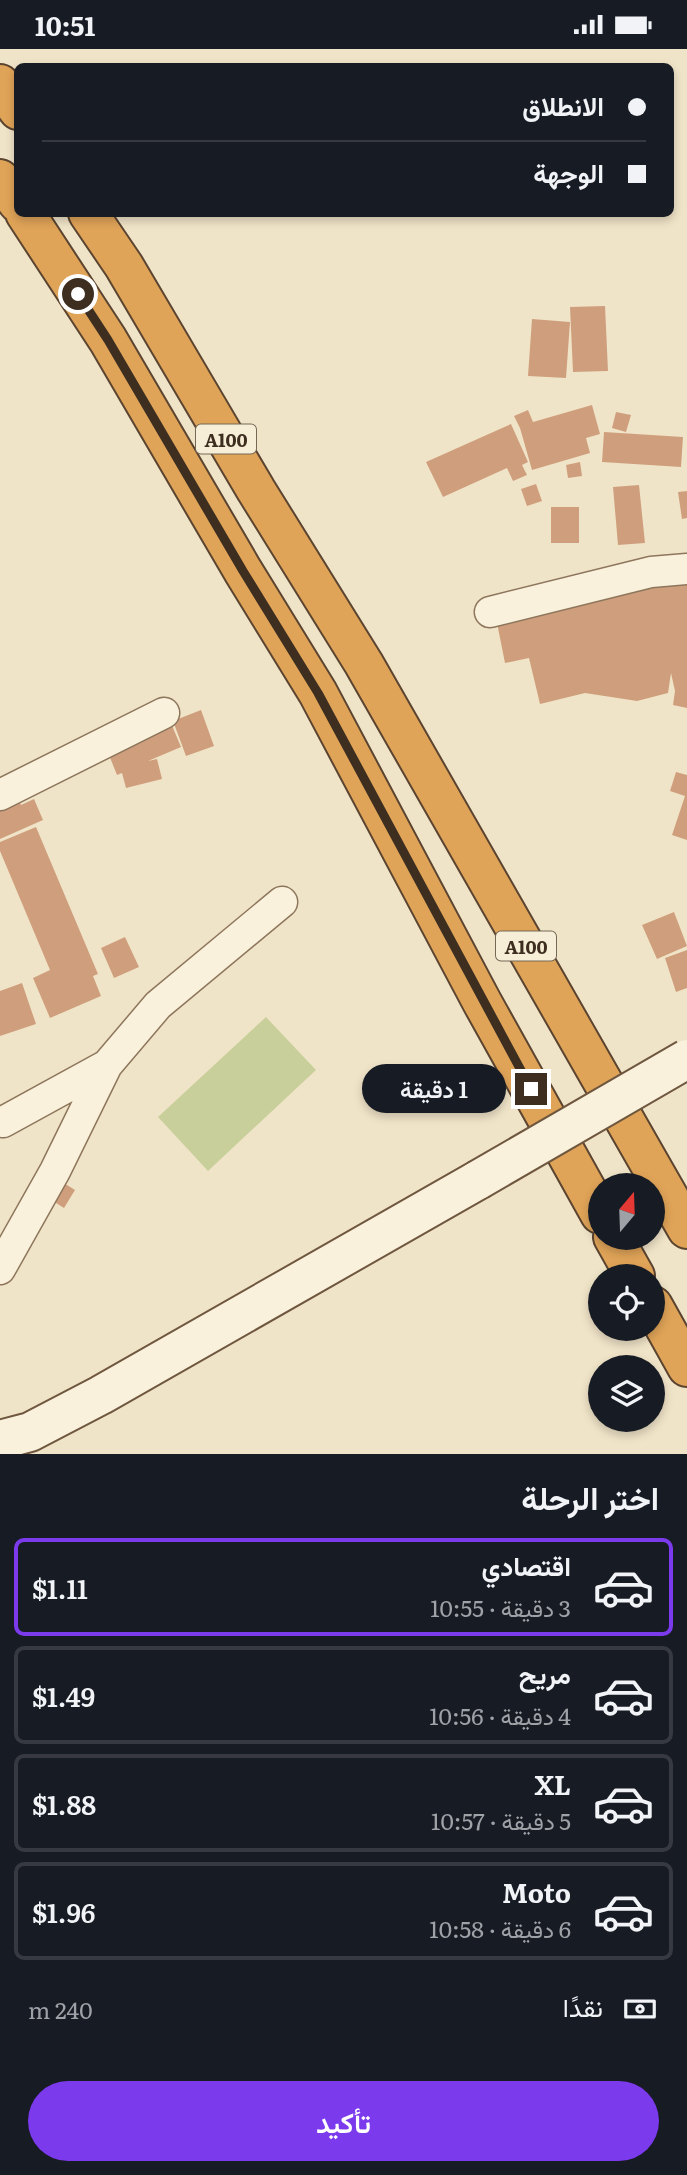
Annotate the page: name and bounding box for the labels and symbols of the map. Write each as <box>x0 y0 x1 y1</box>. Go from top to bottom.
route start <box>62 278 94 310</box>
road number: A100 <box>196 425 256 453</box>
road number: A100 <box>496 931 556 961</box>
callout: 1 دقيقة <box>363 1065 506 1113</box>
route end <box>515 1073 547 1105</box>
north arrow <box>588 1173 665 1249</box>

